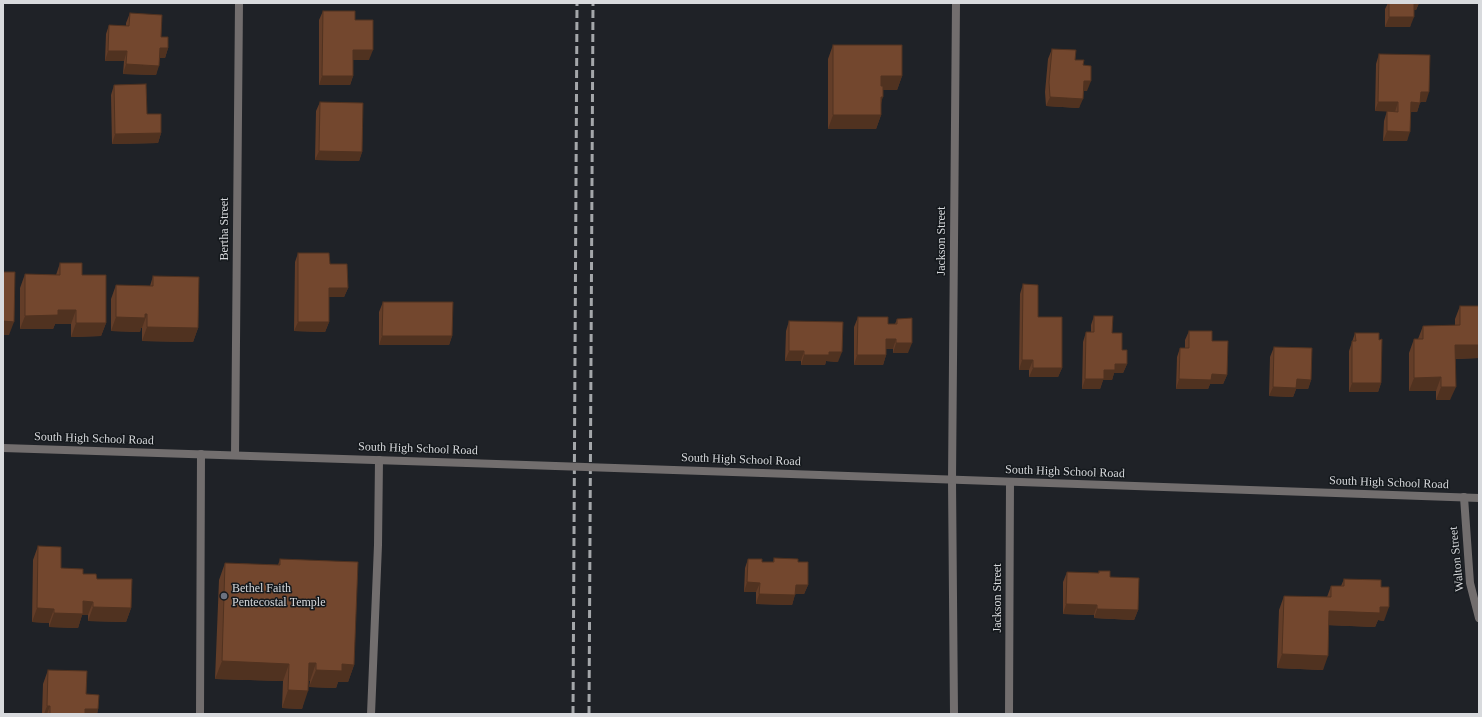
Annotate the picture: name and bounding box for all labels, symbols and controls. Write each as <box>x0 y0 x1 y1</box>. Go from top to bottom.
street label: Bertha Street <box>218 198 232 260</box>
street label: Jackson Street <box>935 207 949 275</box>
street label: South High School Road <box>34 430 154 448</box>
street label: South High School Road <box>358 440 478 458</box>
street label: South High School Road <box>681 451 801 469</box>
street label: South High School Road <box>1005 463 1125 481</box>
street label: South High School Road <box>1329 474 1449 492</box>
street label: Walton Street <box>1446 526 1468 592</box>
street label: Jackson Street <box>991 564 1005 632</box>
place label: Bethel Faith Pentecostal Temple <box>232 582 325 610</box>
marker: Bethel Faith Pentecostal Temple <box>219 591 229 601</box>

